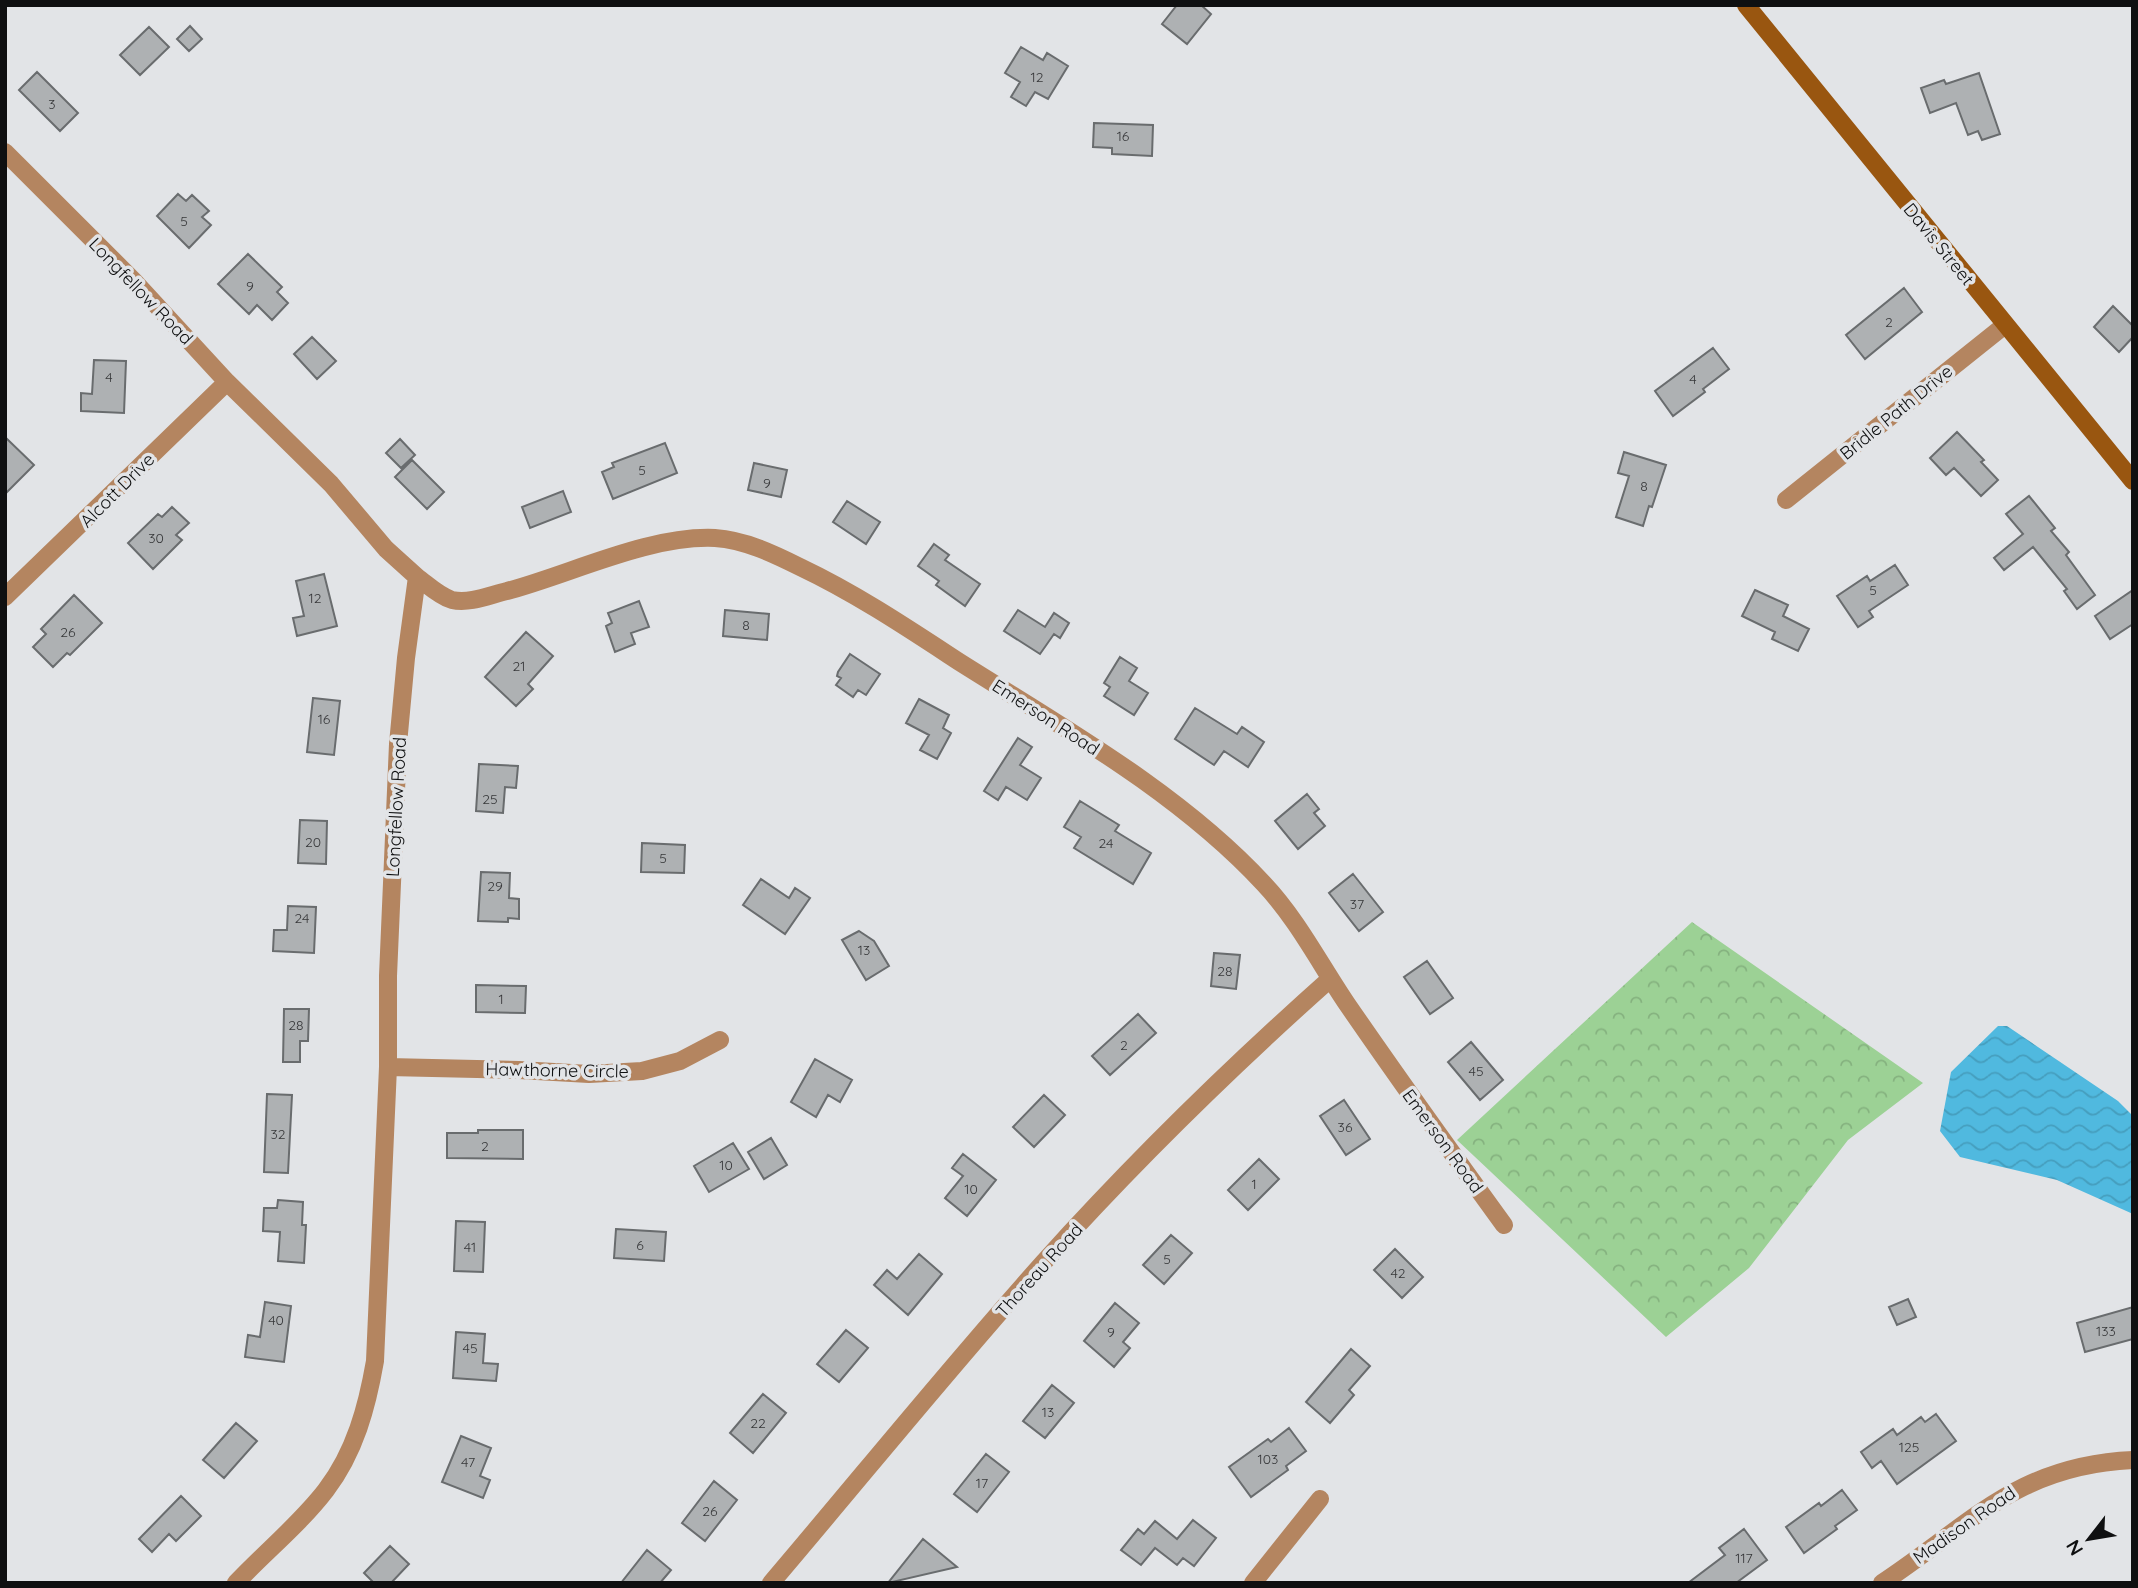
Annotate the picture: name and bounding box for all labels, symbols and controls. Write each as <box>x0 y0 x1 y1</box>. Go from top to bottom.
house number: 12 <box>1031 68 1044 86</box>
house number: 3 <box>48 95 56 113</box>
house number: 16 <box>1117 127 1130 145</box>
street label: Davis Street <box>1899 198 1979 290</box>
house number: 5 <box>180 212 188 230</box>
street label: Longfellow Road <box>84 233 198 349</box>
house number: 9 <box>246 277 254 295</box>
house number: 2 <box>1885 313 1893 331</box>
street label: Bridle Path Drive <box>1835 359 1957 465</box>
house number: 4 <box>105 368 113 386</box>
house number: 4 <box>1689 370 1697 388</box>
street label: Alcott Drive <box>75 448 159 532</box>
house number: 5 <box>638 461 646 479</box>
house number: 9 <box>763 474 771 492</box>
house number: 8 <box>1640 477 1648 495</box>
house number: 30 <box>148 529 164 547</box>
house number: 5 <box>1869 581 1877 599</box>
house number: 12 <box>309 589 322 607</box>
house number: 8 <box>742 616 750 634</box>
house number: 26 <box>60 623 76 641</box>
house number: 21 <box>513 657 525 675</box>
street label: Emerson Road <box>988 674 1104 760</box>
house number: 16 <box>318 710 331 728</box>
street label: Longfellow Road <box>381 736 411 878</box>
house number: 25 <box>482 790 498 808</box>
house number: 20 <box>305 833 321 851</box>
house number: 24 <box>1099 834 1113 852</box>
house number: 5 <box>659 849 667 867</box>
house number: 29 <box>487 877 503 895</box>
house number: 37 <box>1350 895 1364 913</box>
house number: 24 <box>295 909 309 927</box>
house number: 13 <box>858 941 870 959</box>
house number: 28 <box>1217 962 1233 980</box>
house number: 1 <box>498 990 504 1008</box>
house number: 28 <box>288 1016 304 1034</box>
house number: 2 <box>1120 1036 1128 1054</box>
street label: Hawthorne Circle <box>485 1057 629 1083</box>
house number: 45 <box>1468 1062 1484 1080</box>
street label: Emerson Road <box>1398 1084 1488 1198</box>
house number: 36 <box>1338 1118 1353 1136</box>
house number: 32 <box>270 1125 286 1143</box>
house number: 2 <box>481 1137 489 1155</box>
house number: 10 <box>719 1156 733 1174</box>
house number: 1 <box>1251 1175 1257 1193</box>
house number: 10 <box>964 1180 978 1198</box>
street label: Thoreau Road <box>991 1218 1087 1322</box>
house number: 6 <box>636 1236 644 1254</box>
house number: 41 <box>464 1238 476 1256</box>
house number: 5 <box>1163 1250 1171 1268</box>
house number: 42 <box>1390 1264 1406 1282</box>
house number: 40 <box>268 1311 284 1329</box>
house number: 133 <box>2096 1322 2116 1340</box>
house number: 9 <box>1107 1323 1115 1341</box>
house number: 45 <box>462 1339 478 1357</box>
house number: 13 <box>1042 1403 1054 1421</box>
house number: 22 <box>750 1414 766 1432</box>
house number: 125 <box>1899 1438 1919 1456</box>
house number: 103 <box>1258 1450 1278 1468</box>
house number: 47 <box>461 1453 475 1471</box>
house number: 17 <box>976 1474 988 1492</box>
street label: Madison Road <box>1908 1481 2020 1569</box>
house number: 26 <box>702 1502 718 1520</box>
north arrow <box>2054 1504 2124 1574</box>
text: N <box>2061 1536 2088 1560</box>
house number: 117 <box>1735 1549 1753 1567</box>

